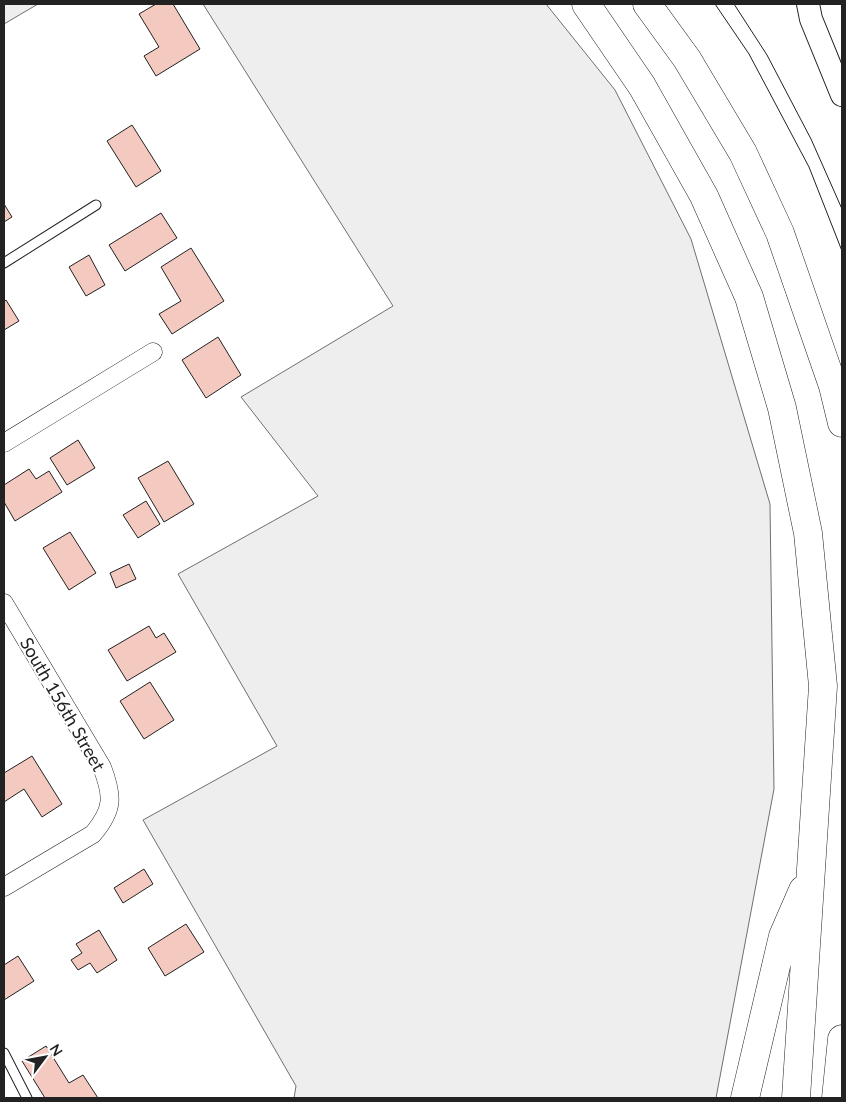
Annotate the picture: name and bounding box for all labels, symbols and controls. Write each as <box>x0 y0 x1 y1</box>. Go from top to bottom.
street label: South 156th Street <box>16 633 111 775</box>
north arrow <box>20 1032 70 1082</box>
text: N <box>46 1041 67 1059</box>

